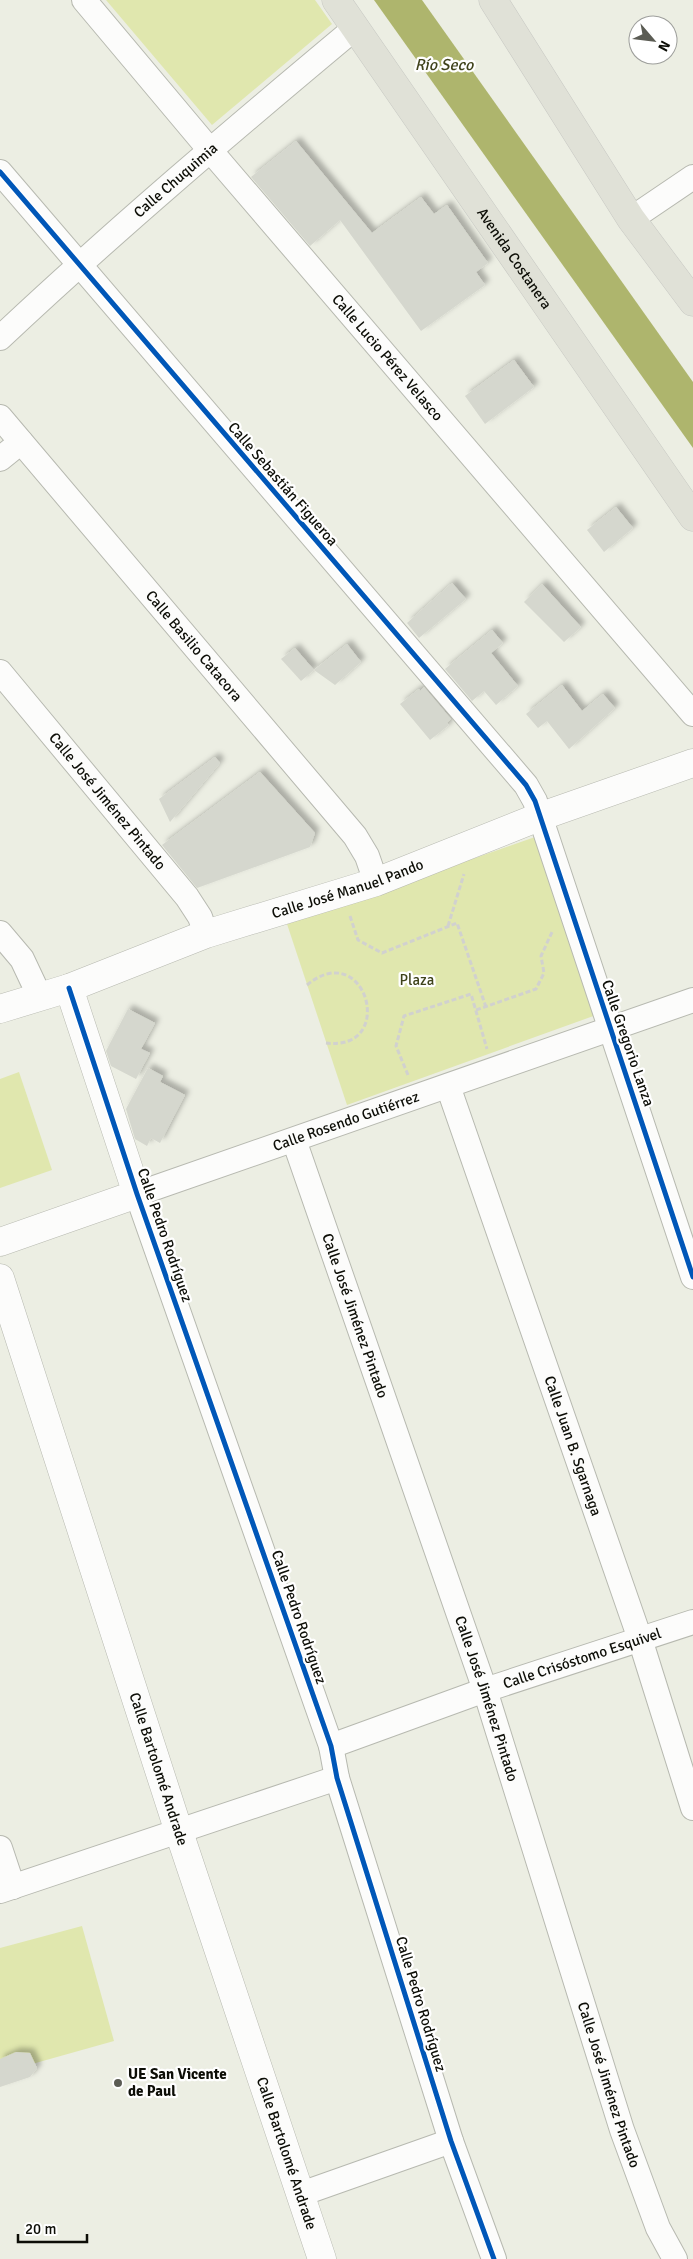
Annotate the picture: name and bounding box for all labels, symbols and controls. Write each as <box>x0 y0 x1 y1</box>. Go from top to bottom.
north arrow <box>628 15 678 65</box>
text: N <box>654 38 674 54</box>
water label: Río Seco <box>415 55 474 75</box>
street label: Calle Chuquimia <box>130 139 221 222</box>
street label: Avenida Costanera <box>473 204 556 313</box>
street label: Calle Lucio Pérez Velasco <box>328 290 447 425</box>
street label: Calle Sebastián Figueroa <box>224 418 342 550</box>
street label: Calle Basilio Catacora <box>142 587 246 705</box>
street label: Calle José Jiménez Pintado <box>45 729 170 874</box>
street label: Calle José Manuel Pando <box>269 855 426 922</box>
park label: Plaza <box>400 971 434 989</box>
street label: Calle Gregorio Lanza <box>598 977 658 1109</box>
street label: Calle Rosendo Gutiérrez <box>270 1087 422 1155</box>
street label: Calle Pedro Rodríguez <box>134 1166 196 1305</box>
street label: Calle José Jiménez Pintado <box>318 1231 392 1401</box>
street label: Calle Juan B. Sgarnaga <box>540 1374 606 1518</box>
street label: Calle Pedro Rodríguez <box>268 1548 330 1687</box>
street label: Calle José Jiménez Pintado <box>451 1614 522 1784</box>
street label: Calle Crisóstomo Esquivel <box>501 1624 664 1693</box>
street label: Calle Bartolomé Andrade <box>125 1690 192 1848</box>
street label: Calle Pedro Rodríguez <box>392 1934 450 2074</box>
street label: Calle José Jiménez Pintado <box>574 2000 644 2170</box>
place label: UE San Vicente de Paul <box>128 2065 227 2100</box>
street label: Calle Bartolomé Andrade <box>253 2075 321 2232</box>
marker: UE San Vicente de Paul <box>112 2077 124 2089</box>
scale bar <box>18 2212 86 2244</box>
text: 20 m <box>25 2220 56 2238</box>

